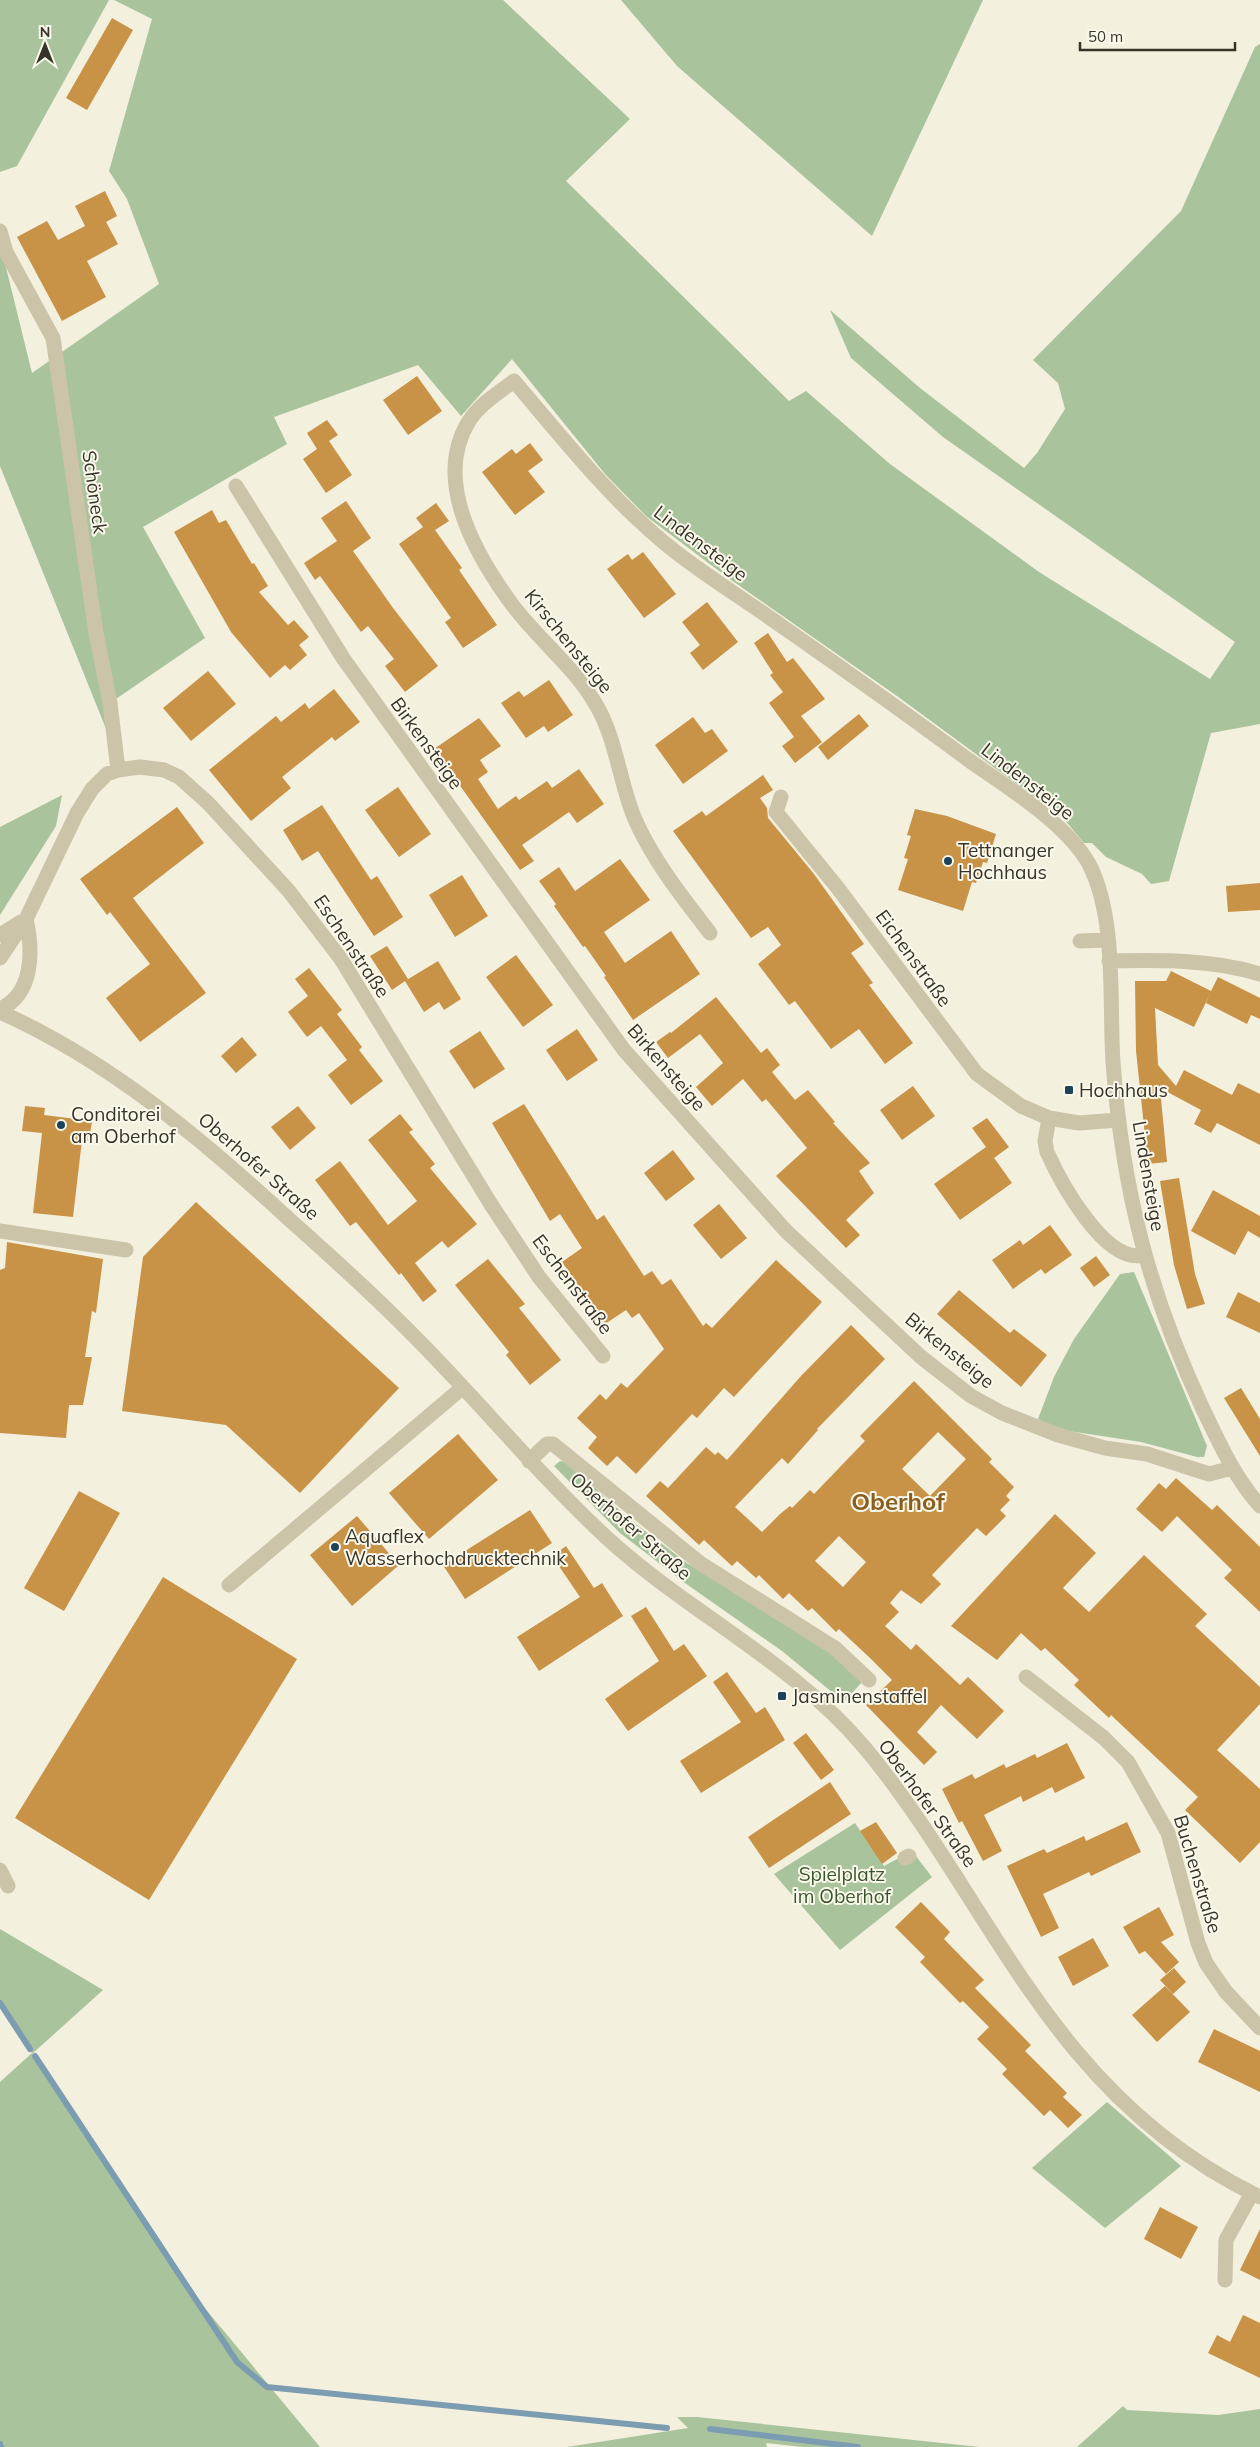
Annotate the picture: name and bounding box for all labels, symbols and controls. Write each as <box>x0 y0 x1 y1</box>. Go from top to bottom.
north arrow <box>20 20 70 70</box>
scale bar <box>1080 20 1235 52</box>
text: N <box>40 23 50 41</box>
text: 50 m <box>1088 27 1123 46</box>
street label: Schöneck <box>77 449 113 535</box>
street label: Lindensteige <box>649 500 753 586</box>
street label: Kirschensteige <box>520 584 618 698</box>
street label: Birkensteige <box>386 692 468 794</box>
street label: Lindensteige <box>977 737 1079 825</box>
place label: Tettnanger Hochhaus <box>958 838 1054 884</box>
marker: Tettnanger Hochhaus <box>942 855 954 867</box>
street label: Eschenstraße <box>309 890 395 1002</box>
street label: Eichenstraße <box>871 905 957 1011</box>
street label: Birkensteige <box>623 1018 711 1116</box>
place label: Hochhaus <box>1079 1078 1168 1102</box>
marker: Hochhaus <box>1063 1084 1075 1096</box>
place label: Conditorei am Oberhof <box>71 1102 176 1148</box>
street label: Oberhofer Straße <box>194 1107 324 1225</box>
marker: Conditorei am Oberhof <box>55 1119 67 1131</box>
street label: Lindensteige <box>1128 1119 1170 1233</box>
street label: Eschenstraße <box>528 1229 618 1339</box>
street label: Birkensteige <box>901 1307 999 1393</box>
street label: Oberhofer Straße <box>566 1467 696 1585</box>
district label: Oberhof <box>851 1486 946 1516</box>
place label: Aquaflex Wasserhochdrucktechnik <box>345 1524 566 1570</box>
marker: Aquaflex Wasserhochdrucktechnik <box>329 1541 341 1553</box>
place label: Jasminenstaffel <box>792 1684 927 1708</box>
marker: Jasminenstaffel <box>776 1690 788 1702</box>
street label: Oberhofer Straße <box>873 1734 983 1872</box>
street label: Buchenstraße <box>1169 1812 1227 1936</box>
park label: Spielplatz im Oberhof <box>793 1862 891 1908</box>

